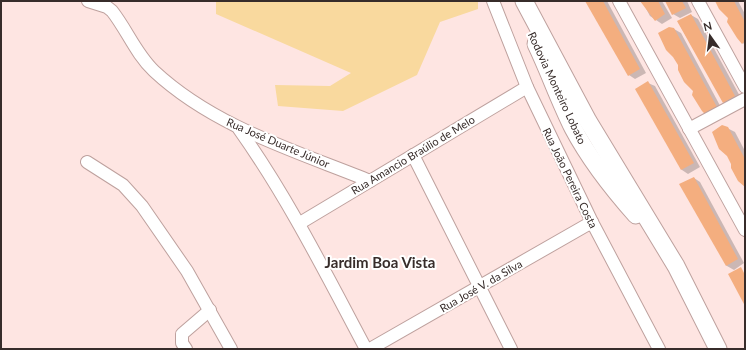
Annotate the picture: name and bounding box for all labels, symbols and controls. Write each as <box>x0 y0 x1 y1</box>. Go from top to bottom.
north arrow <box>690 16 730 56</box>
text: N <box>702 18 713 33</box>
street label: Rodovia Monteiro Lobato <box>526 30 589 146</box>
street label: Rua Amancio Braúlio de Melo <box>349 112 477 197</box>
street label: Rua José Duarte Júnior <box>225 115 332 170</box>
street label: Rua João Pereira Costa <box>540 125 600 230</box>
district label: Jardim Boa Vista <box>325 253 435 271</box>
street label: Rua José V. da Silva <box>437 257 524 314</box>

